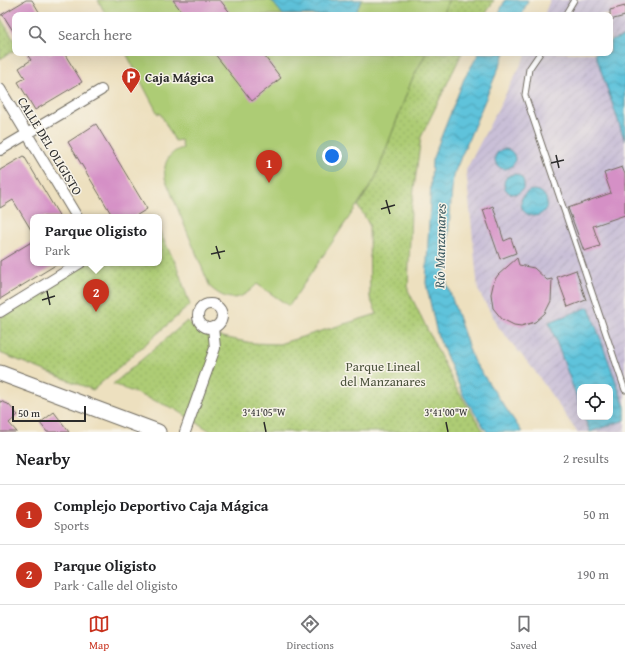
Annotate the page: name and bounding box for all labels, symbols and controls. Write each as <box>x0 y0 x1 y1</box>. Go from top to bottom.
search box <box>12 12 613 56</box>
icon: search <box>26 23 48 45</box>
text: Search here <box>58 24 132 45</box>
parking icon: Caja Mágica <box>120 66 142 94</box>
place label: Caja Mágica <box>145 68 214 87</box>
street label: CALLE DEL OLIGISTO <box>13 93 87 199</box>
your location <box>322 146 342 166</box>
pin: 1 <box>256 150 282 183</box>
water label: Río Manzanares <box>429 203 451 290</box>
popup <box>30 214 162 266</box>
text: Parque Oligisto <box>45 220 147 241</box>
text: Park <box>45 241 70 260</box>
pin: 2 <box>83 279 109 312</box>
park label: Parque Lineal del Manzanares <box>340 357 426 391</box>
map controls <box>577 384 613 420</box>
button: locate <box>577 384 613 420</box>
scale bar <box>12 404 86 423</box>
text: 50 m <box>18 405 40 421</box>
text: 3°41'05"W <box>242 405 286 420</box>
text: 3°41'00"W <box>424 405 468 420</box>
text: Nearby <box>16 446 70 471</box>
text: 2 results <box>563 449 609 468</box>
text: Complejo Deportivo Caja Mágica <box>54 495 269 516</box>
text: 1 <box>26 505 32 524</box>
text: 50 m <box>583 505 609 524</box>
text: Sports <box>54 516 89 535</box>
text: Parque Oligisto <box>54 555 156 576</box>
text: 2 <box>26 565 32 584</box>
text: 190 m <box>577 565 609 584</box>
text: Park · Calle del Oligisto <box>54 576 178 595</box>
tab: Map <box>88 613 110 653</box>
tab: Directions <box>287 613 334 653</box>
tab: Saved <box>510 613 537 653</box>

